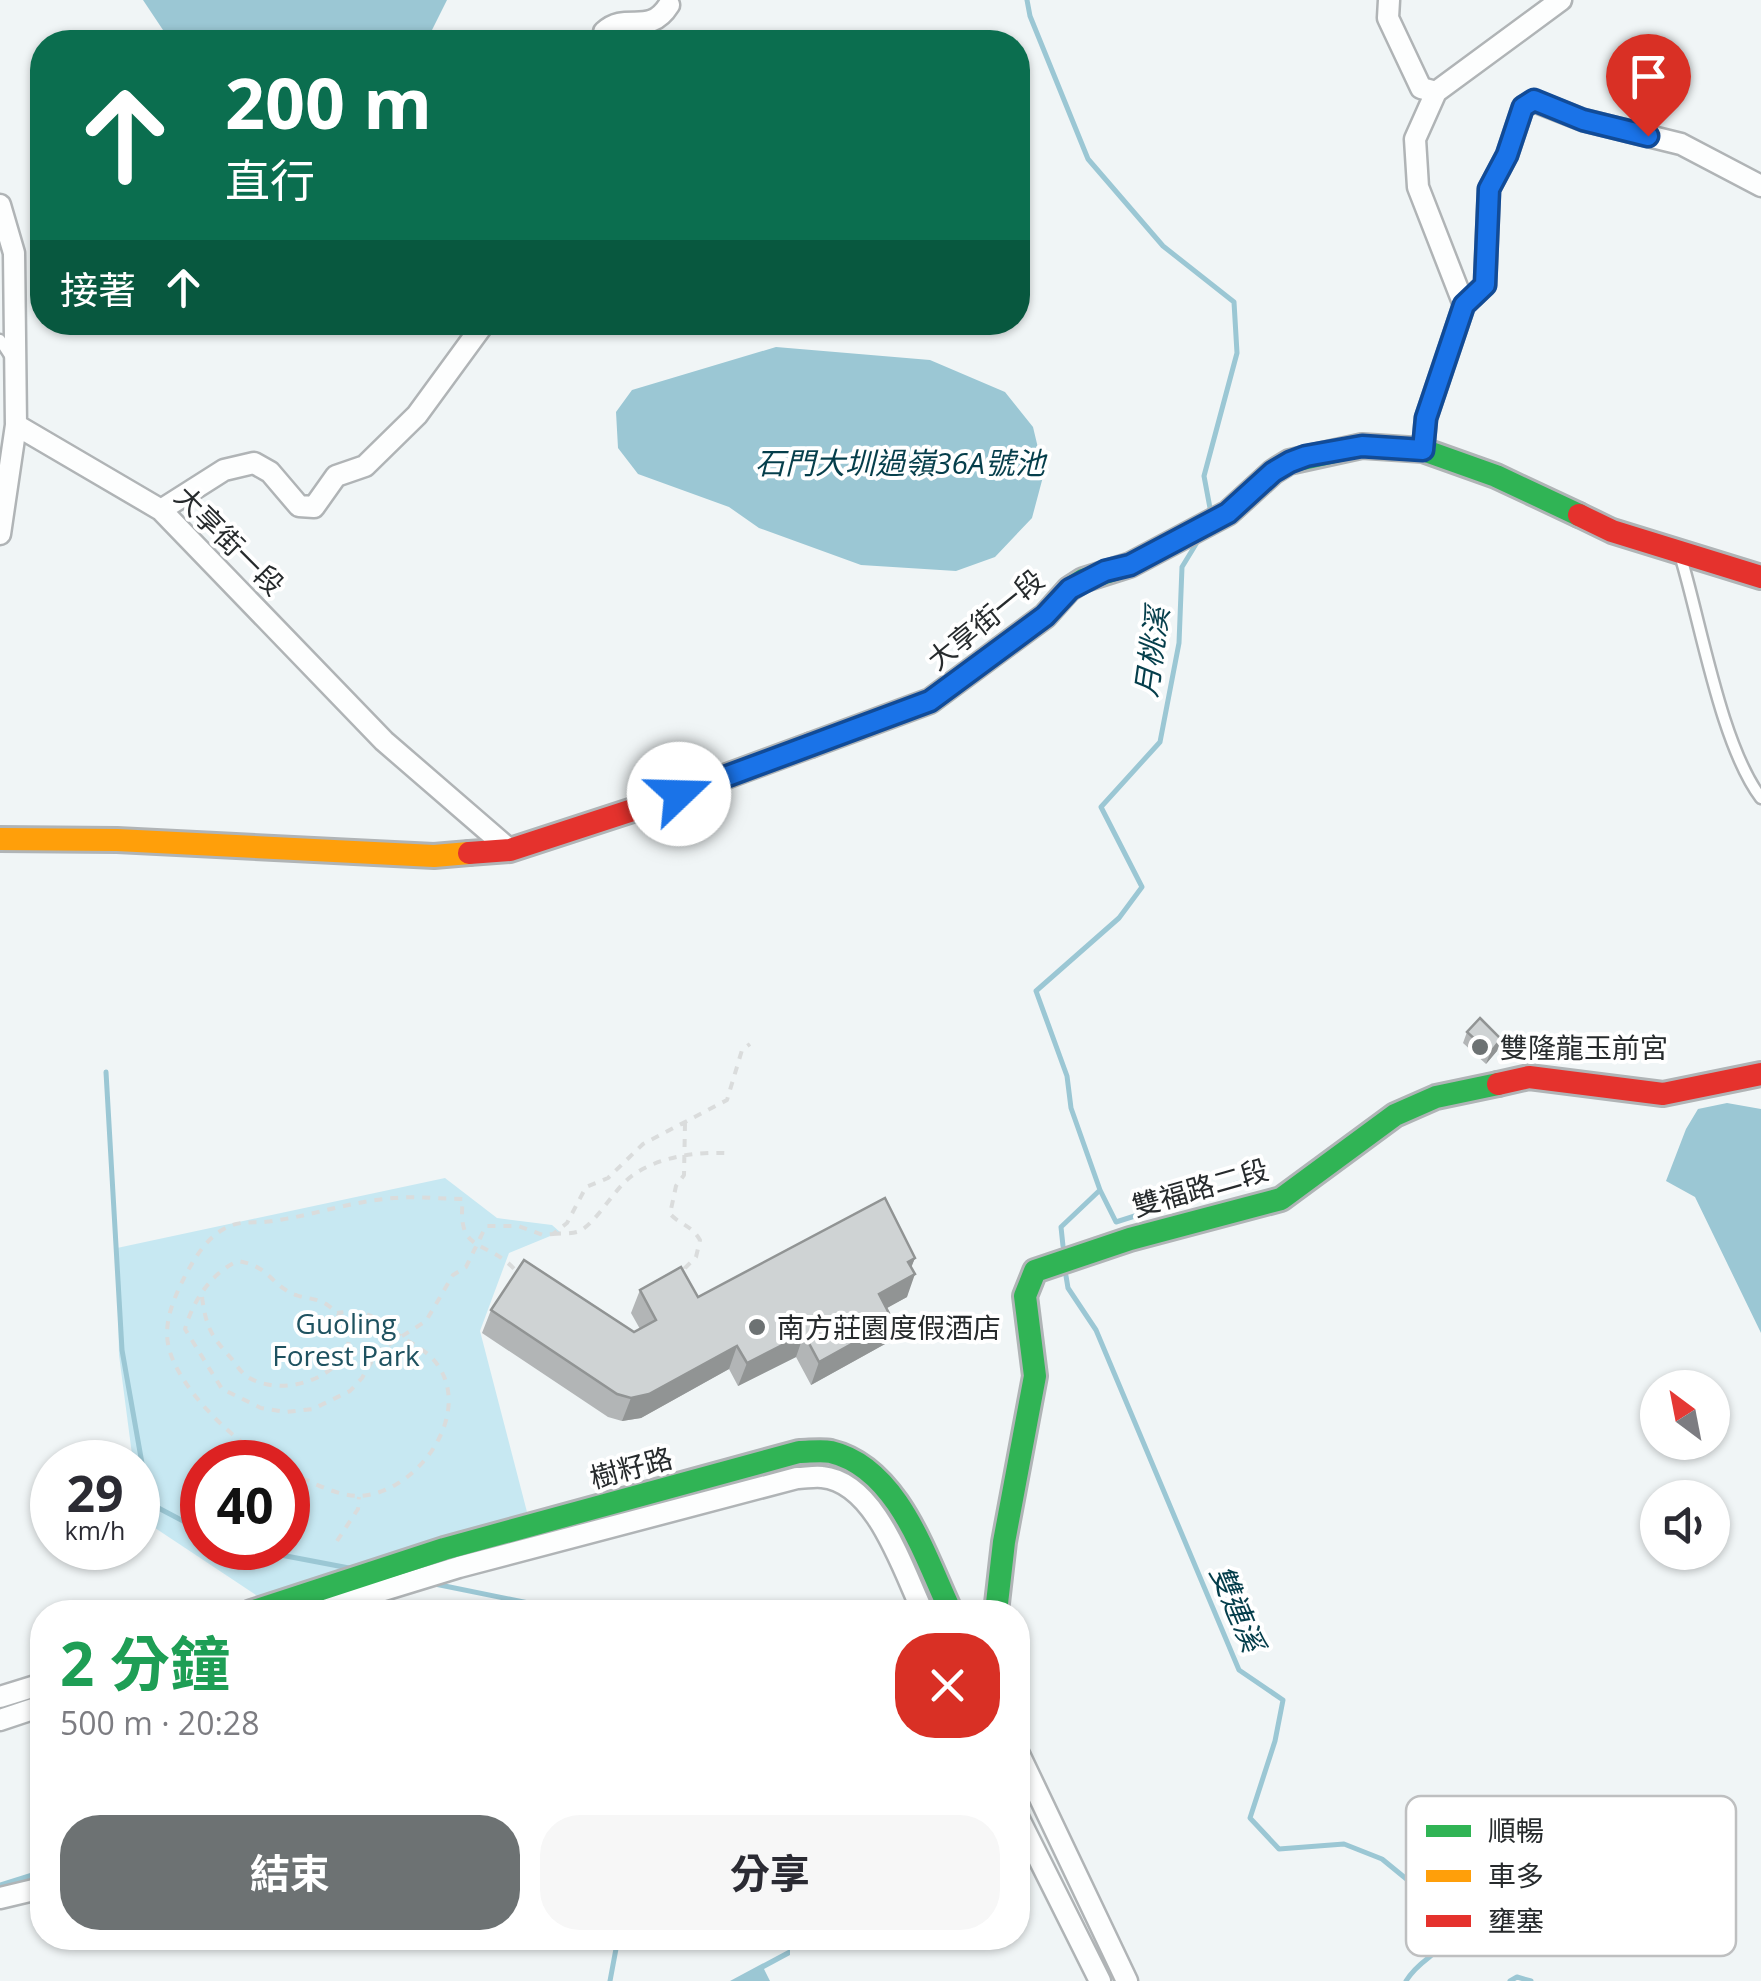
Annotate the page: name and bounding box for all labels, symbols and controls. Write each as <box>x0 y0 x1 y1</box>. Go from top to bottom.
pin <box>1606 34 1691 137</box>
icon: arrive <box>1621 49 1676 104</box>
text: 200 m <box>225 54 432 150</box>
icon: ahead <box>60 70 190 200</box>
text: 直行 <box>225 149 315 210</box>
icon: ahead <box>156 260 211 315</box>
text: 接著 <box>60 263 136 315</box>
water label: 石門大圳過嶺36A號池 <box>755 442 1048 483</box>
street label: 大享街一段 <box>167 477 293 603</box>
street label: 大享街一段 <box>919 560 1051 678</box>
water label: 月桃溪 <box>1124 601 1178 699</box>
position arrow <box>627 742 731 846</box>
place label: 雙隆龍玉前宮 <box>1500 1028 1668 1066</box>
marker: 雙隆龍玉前宮 <box>1469 1036 1491 1058</box>
street label: 雙福路二段 <box>1127 1149 1273 1225</box>
park label: Guoling Forest Park <box>272 1304 420 1374</box>
place label: 南方莊園度假酒店 <box>777 1308 1001 1346</box>
marker: 南方莊園度假酒店 <box>746 1316 768 1338</box>
north arrow <box>1640 1370 1730 1460</box>
map controls <box>1640 1370 1730 1570</box>
street label: 樹籽路 <box>586 1438 676 1496</box>
speed limit sign: 40 <box>180 1440 310 1570</box>
text: 29 <box>66 1459 124 1527</box>
button: sound <box>1640 1480 1730 1570</box>
text: km/h <box>65 1513 125 1547</box>
water label: 雙連溪 <box>1202 1559 1276 1661</box>
text: 2 分鐘 <box>60 1622 230 1704</box>
button: close <box>895 1633 1000 1738</box>
text: 500 m · 20:28 <box>60 1701 259 1744</box>
legend <box>1406 1796 1736 1956</box>
text: 順暢 <box>1488 1811 1544 1849</box>
button: 結束 <box>60 1815 520 1930</box>
button: 分享 <box>540 1815 1000 1930</box>
text: 車多 <box>1488 1856 1544 1894</box>
text: 壅塞 <box>1488 1901 1544 1939</box>

